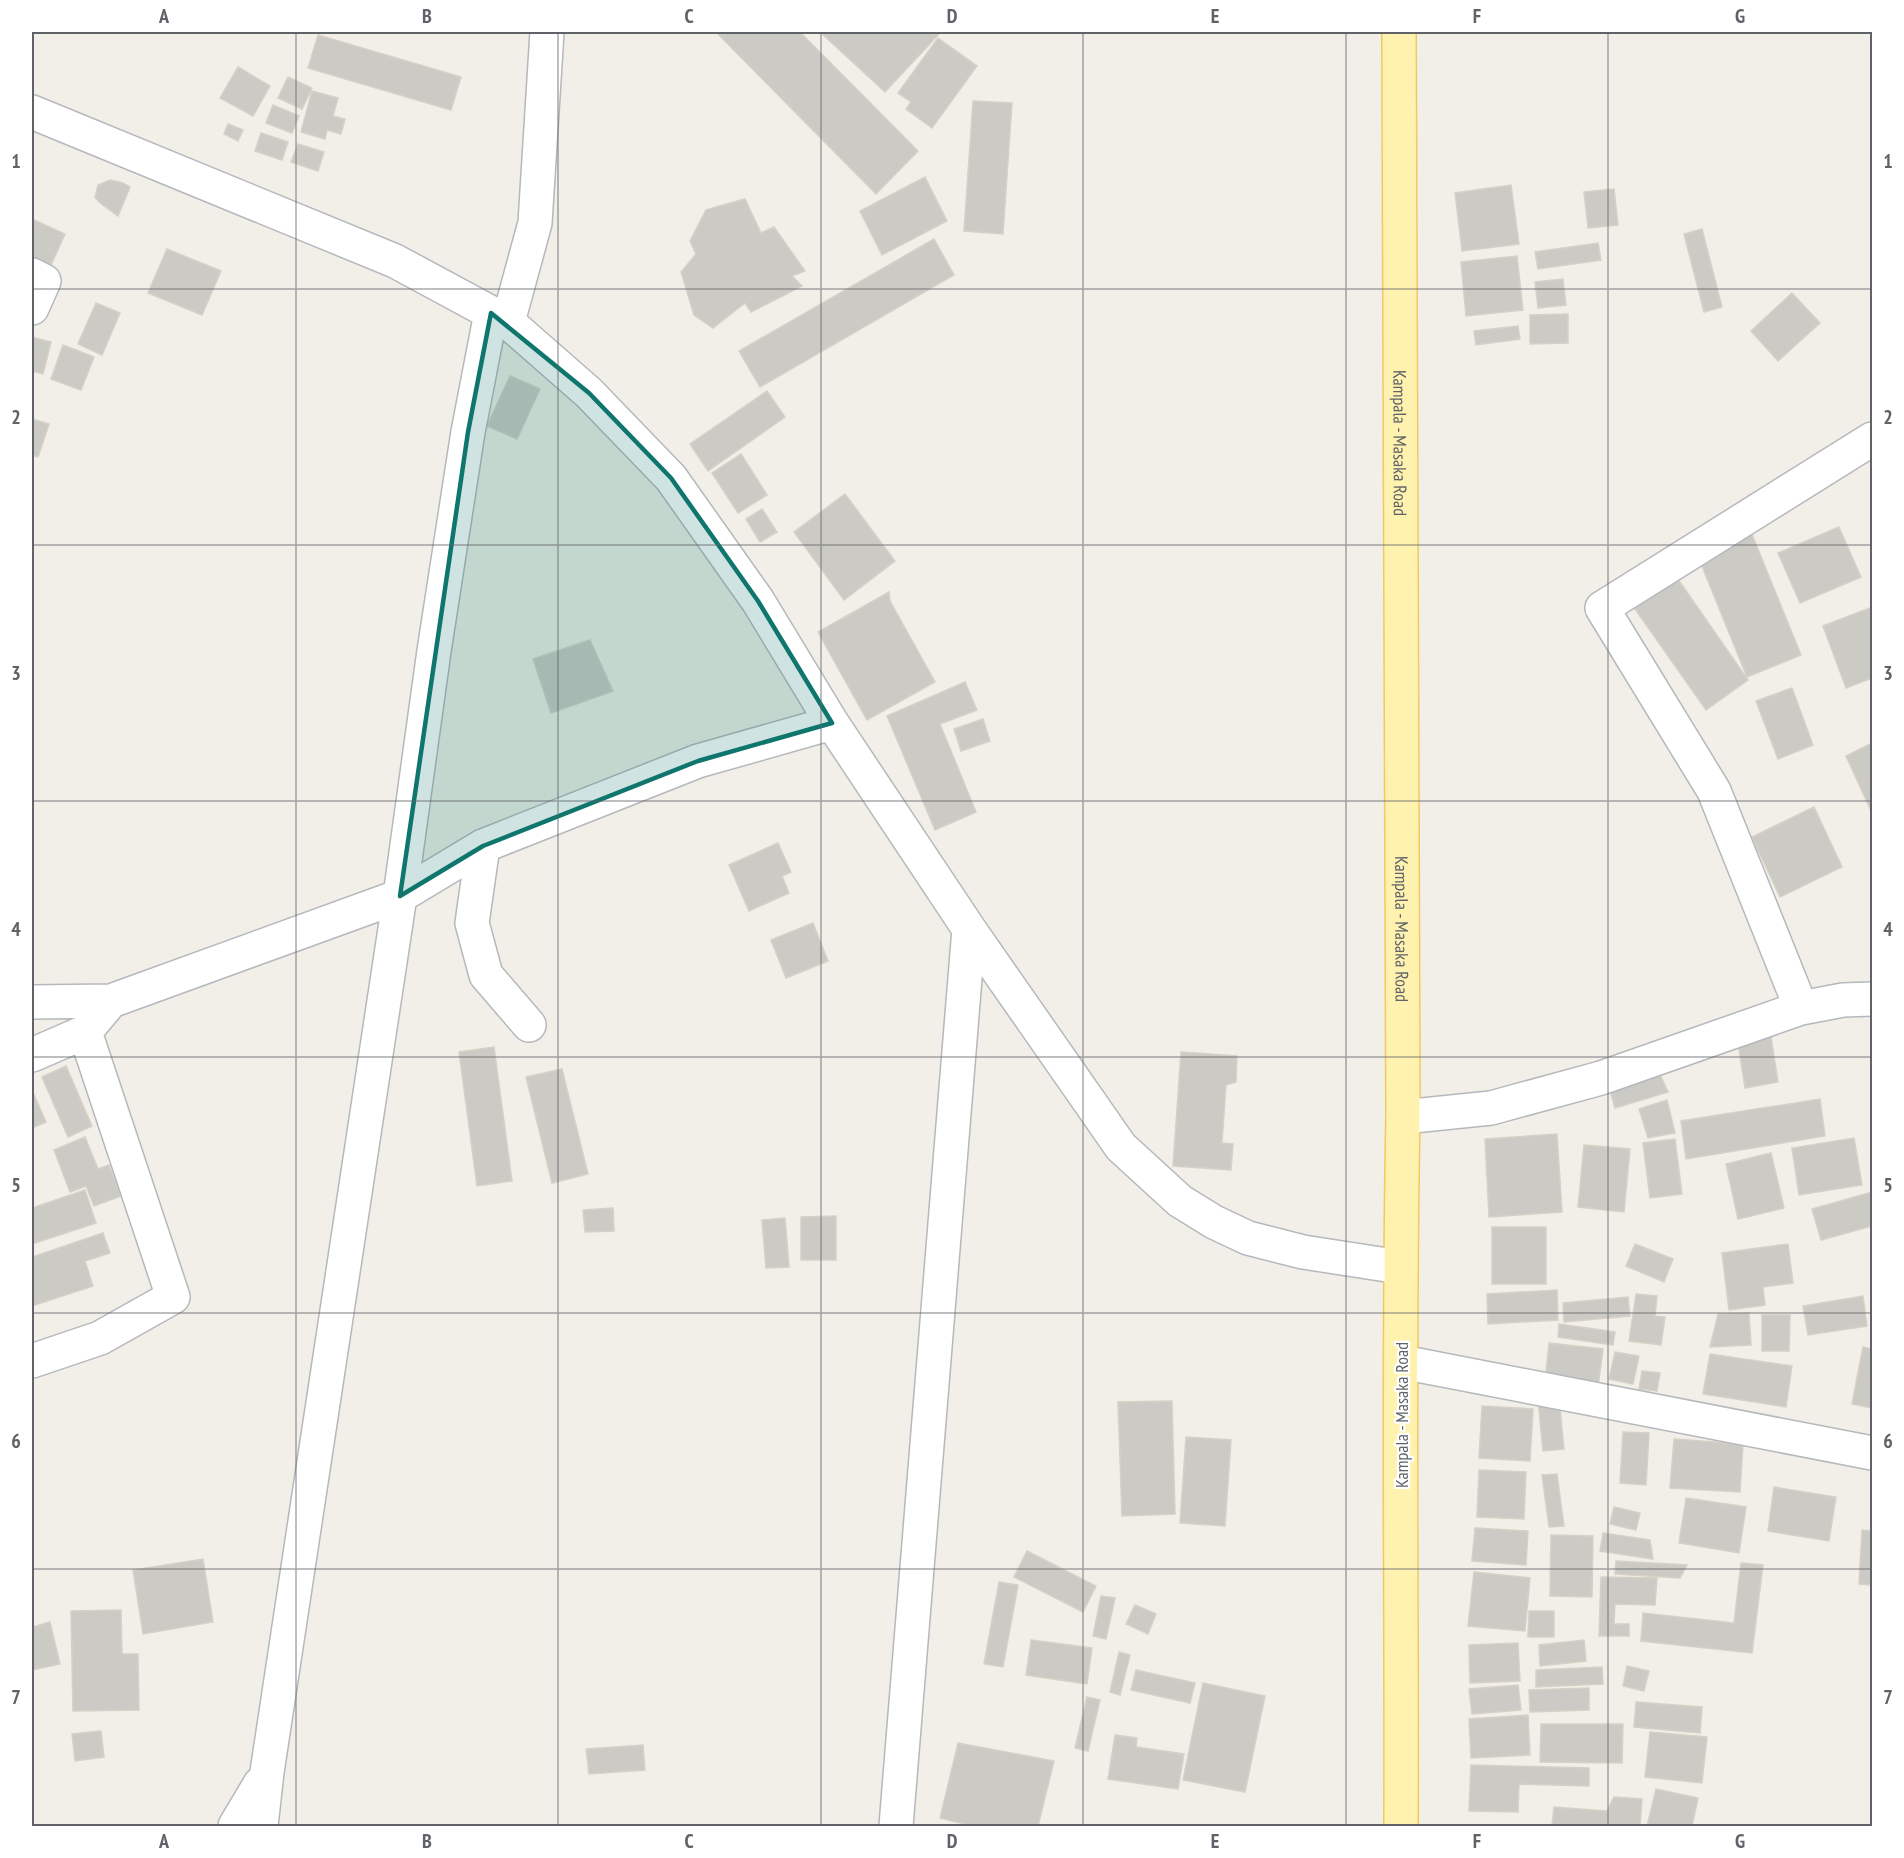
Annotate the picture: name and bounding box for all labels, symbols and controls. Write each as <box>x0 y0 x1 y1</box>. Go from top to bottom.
text: A <box>158 3 170 29</box>
text: B <box>422 3 432 29</box>
text: C <box>684 3 694 29</box>
text: D <box>947 3 958 29</box>
text: E <box>1211 3 1219 29</box>
text: F <box>1473 3 1481 29</box>
text: G <box>1735 3 1745 29</box>
text: 1 <box>11 148 21 174</box>
text: 1 <box>1883 148 1893 174</box>
street label: Kampala - Masaka Road <box>1389 370 1412 516</box>
text: 2 <box>11 404 21 430</box>
text: 2 <box>1883 404 1893 430</box>
text: 3 <box>11 660 21 686</box>
text: 3 <box>1883 660 1893 686</box>
street label: Kampala - Masaka Road <box>1391 856 1414 1002</box>
text: 4 <box>11 916 21 942</box>
text: 4 <box>1883 916 1893 942</box>
text: 5 <box>11 1172 21 1198</box>
text: 5 <box>1883 1172 1893 1198</box>
street label: Kampala - Masaka Road <box>1390 1342 1413 1488</box>
text: 6 <box>11 1428 21 1454</box>
text: 6 <box>1883 1428 1893 1454</box>
text: 7 <box>11 1684 21 1710</box>
text: 7 <box>1883 1684 1893 1710</box>
text: A <box>158 1828 170 1854</box>
text: B <box>422 1828 432 1854</box>
text: C <box>684 1828 694 1854</box>
text: D <box>947 1828 958 1854</box>
text: E <box>1211 1828 1219 1854</box>
text: F <box>1473 1828 1481 1854</box>
text: G <box>1735 1828 1745 1854</box>

